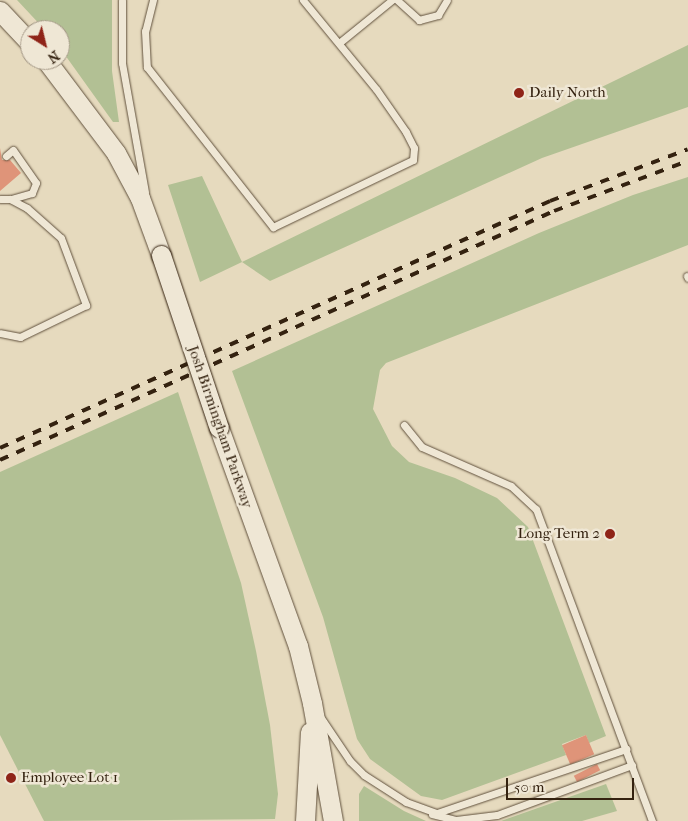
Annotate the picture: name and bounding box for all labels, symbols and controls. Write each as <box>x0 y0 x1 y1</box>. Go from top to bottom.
north arrow <box>20 20 70 70</box>
text: N <box>44 47 63 67</box>
place label: Daily North <box>529 84 606 102</box>
marker: Daily North <box>513 87 525 99</box>
street label: Josh Birmingham Parkway <box>184 343 256 511</box>
place label: Long Term 2 <box>517 525 600 543</box>
marker: Long Term 2 <box>604 528 616 540</box>
scale bar <box>508 768 636 800</box>
place label: Employee Lot 1 <box>21 769 118 787</box>
marker: Employee Lot 1 <box>5 772 17 784</box>
text: 50 m <box>514 778 544 796</box>

